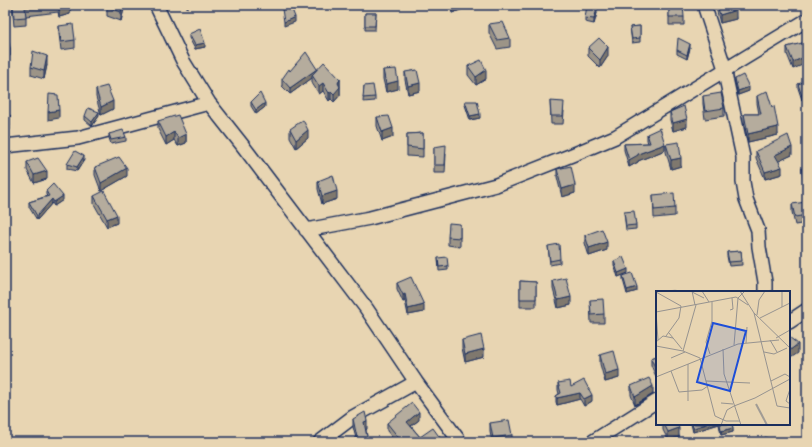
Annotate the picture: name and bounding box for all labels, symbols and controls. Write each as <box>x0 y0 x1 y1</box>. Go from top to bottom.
inset map <box>656 291 790 425</box>

